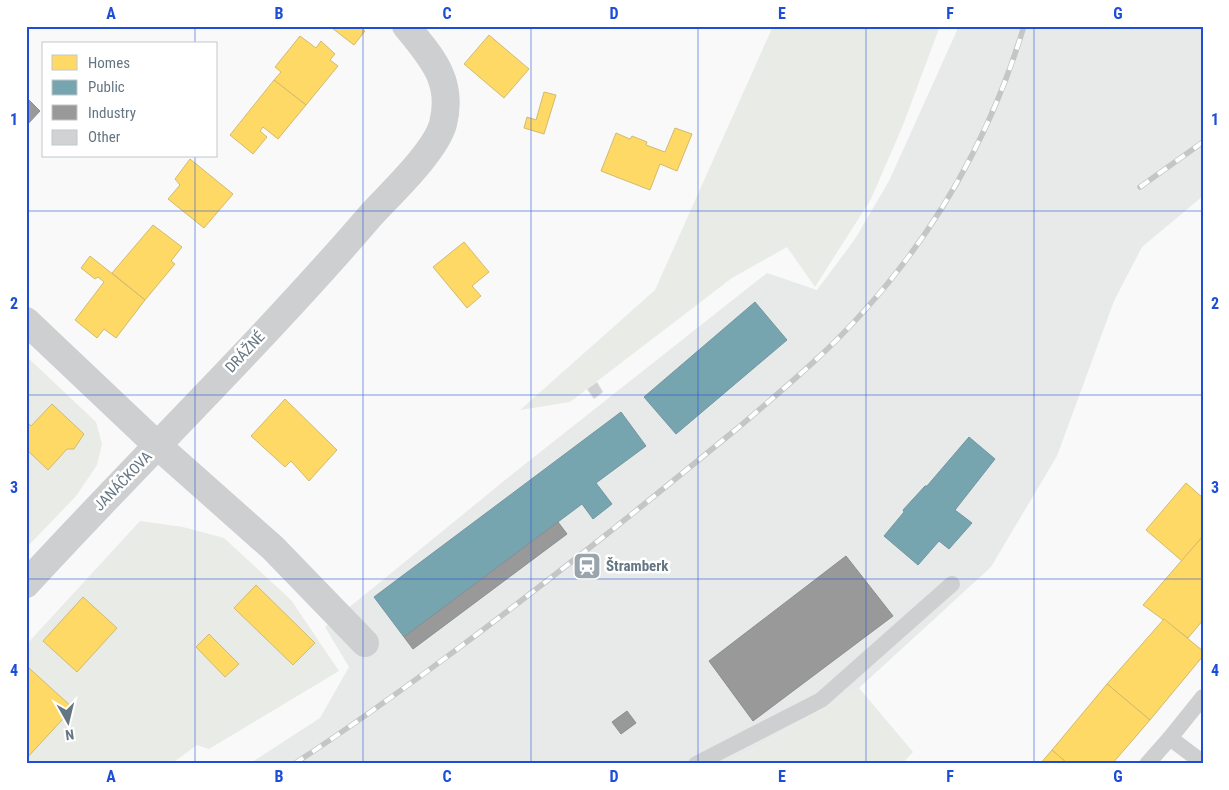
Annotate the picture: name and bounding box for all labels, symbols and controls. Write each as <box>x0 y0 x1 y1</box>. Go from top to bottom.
text: A <box>106 4 116 23</box>
text: B <box>275 4 284 23</box>
text: C <box>442 4 452 23</box>
text: D <box>609 4 619 23</box>
text: E <box>778 4 786 23</box>
text: F <box>946 4 954 23</box>
text: G <box>1113 4 1123 23</box>
legend <box>42 42 218 158</box>
text: Homes <box>88 54 130 72</box>
text: Public <box>88 78 125 96</box>
text: Industry <box>88 104 136 122</box>
text: 1 <box>10 110 18 129</box>
text: 1 <box>1211 110 1219 129</box>
text: Other <box>88 128 121 146</box>
text: 2 <box>10 294 18 313</box>
text: 2 <box>1211 294 1219 313</box>
street label: DRÁŽNÉ <box>221 328 269 376</box>
street label: JANÁČKOVA <box>90 447 156 514</box>
text: 3 <box>10 478 18 497</box>
text: 3 <box>1211 478 1219 497</box>
station icon: Štramberk <box>572 551 602 581</box>
place label: Štramberk <box>606 557 669 575</box>
text: 4 <box>10 661 18 680</box>
text: 4 <box>1211 661 1219 680</box>
north arrow <box>42 698 92 748</box>
text: N <box>64 726 75 743</box>
text: A <box>106 767 116 786</box>
text: B <box>275 767 284 786</box>
text: C <box>442 767 452 786</box>
text: D <box>609 767 619 786</box>
text: E <box>778 767 786 786</box>
text: F <box>946 767 954 786</box>
text: G <box>1113 767 1123 786</box>

